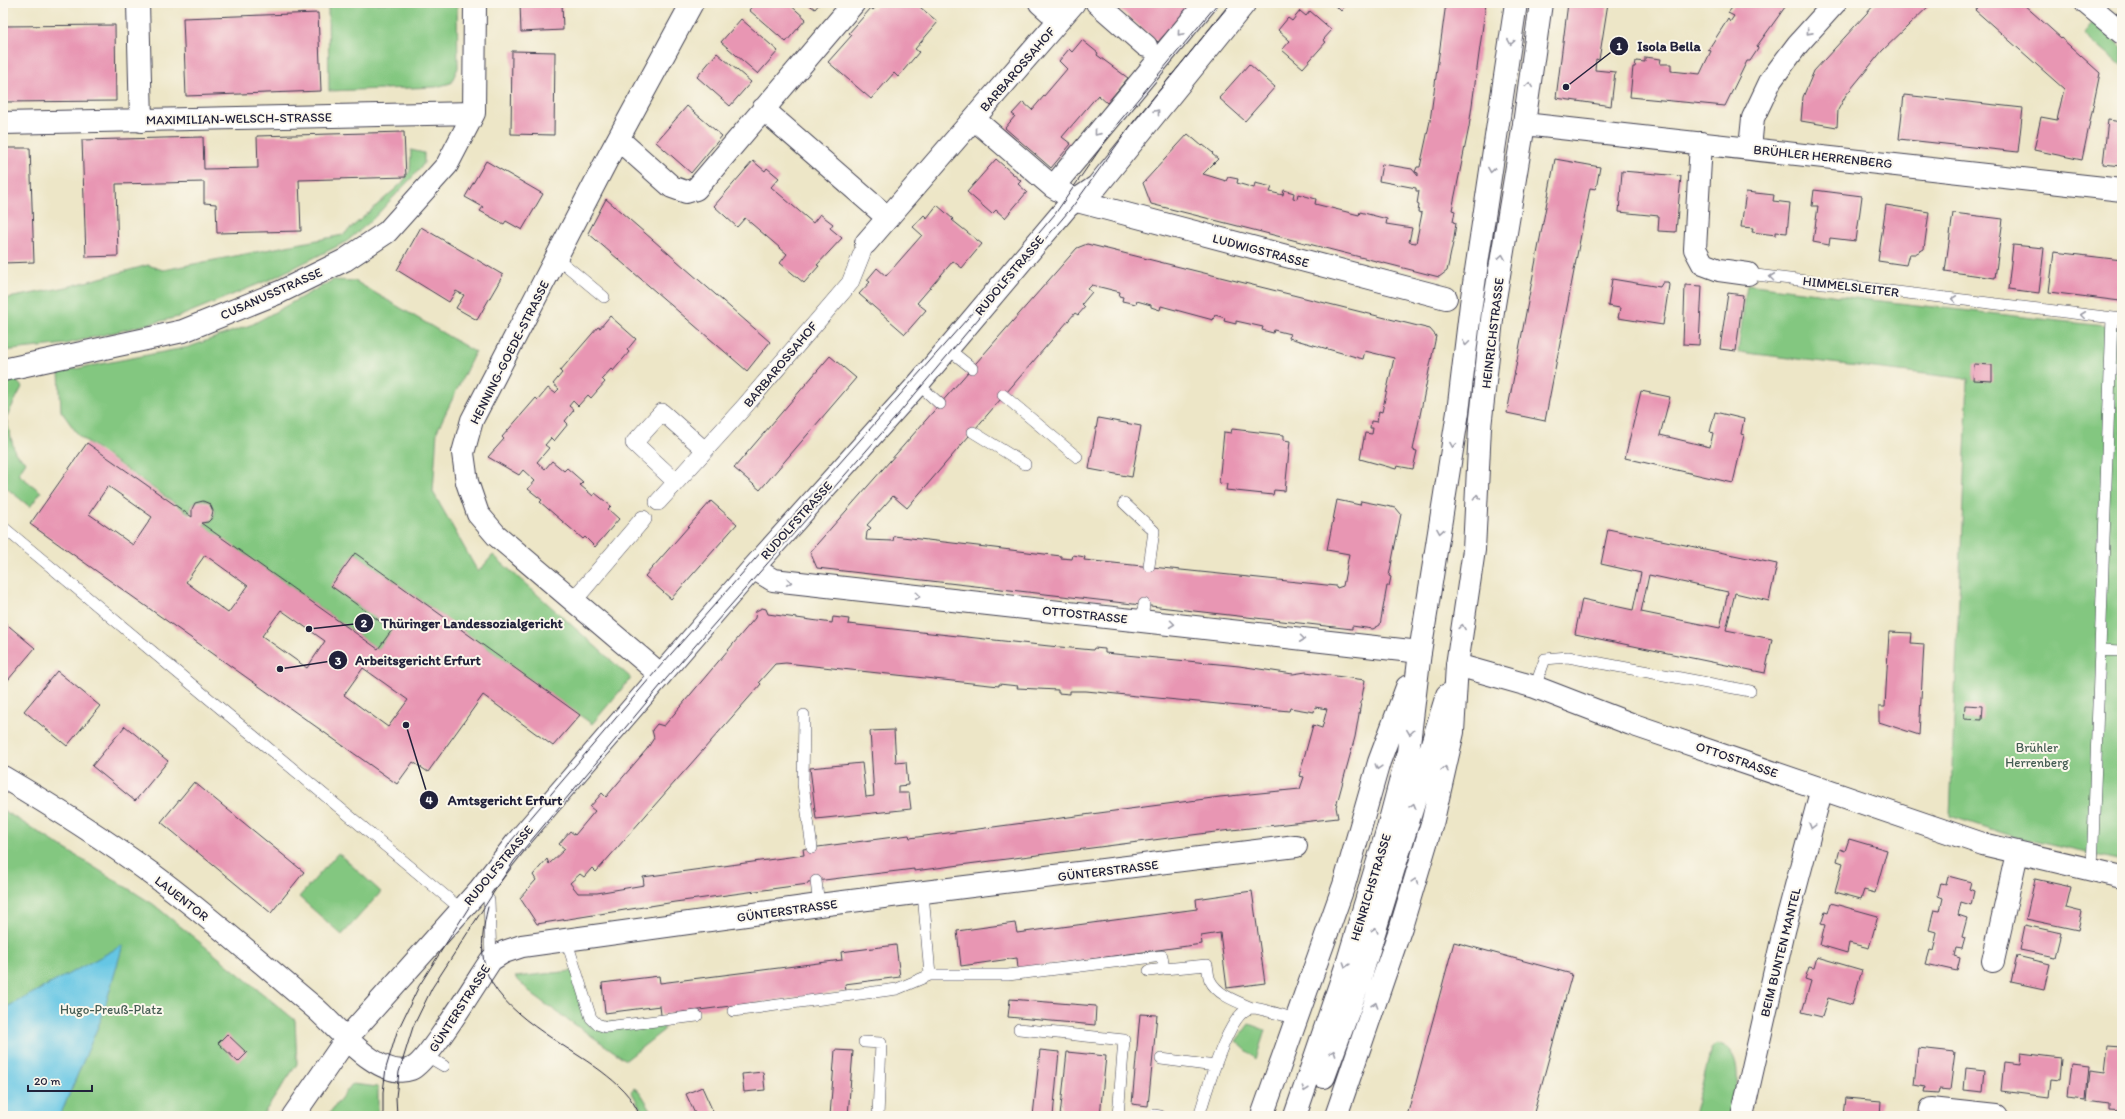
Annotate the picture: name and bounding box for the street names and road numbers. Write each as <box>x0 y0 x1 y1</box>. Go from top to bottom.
street label: BARBAROSSAHOF <box>977 24 1058 115</box>
street label: MAXIMILIAN-WELSCH-STRASSE <box>146 109 332 128</box>
street label: BRÜHLER HERRENBERG <box>1753 141 1893 171</box>
street label: LUDWIGSTRASSE <box>1211 230 1311 271</box>
street label: RUDOLFSTRASSE <box>972 232 1047 318</box>
street label: CUSANUSSTRASSE <box>218 264 324 323</box>
street label: HIMMELSLEITER <box>1802 273 1900 300</box>
street label: HEINRICHSTRASSE <box>1478 277 1507 389</box>
street label: HENNING-GOEDE-STRASSE <box>467 278 552 427</box>
street label: BARBAROSSAHOF <box>740 318 821 410</box>
street label: RUDOLFSTRASSE <box>757 478 835 562</box>
street label: OTTOSTRASSE <box>1041 603 1129 626</box>
street label: OTTOSTRASSE <box>1694 738 1780 781</box>
street label: RUDOLFSTRASSE <box>461 822 536 908</box>
street label: HEINRICHSTRASSE <box>1347 832 1394 943</box>
street label: GÜNTERSTRASSE <box>1057 856 1159 884</box>
street label: LAUENTOR <box>152 873 212 924</box>
street label: BEIM BUNTEN MANTEL <box>1757 885 1804 1018</box>
street label: GÜNTERSTRASSE <box>736 895 838 925</box>
street label: GÜNTERSTRASSE <box>425 961 493 1055</box>

